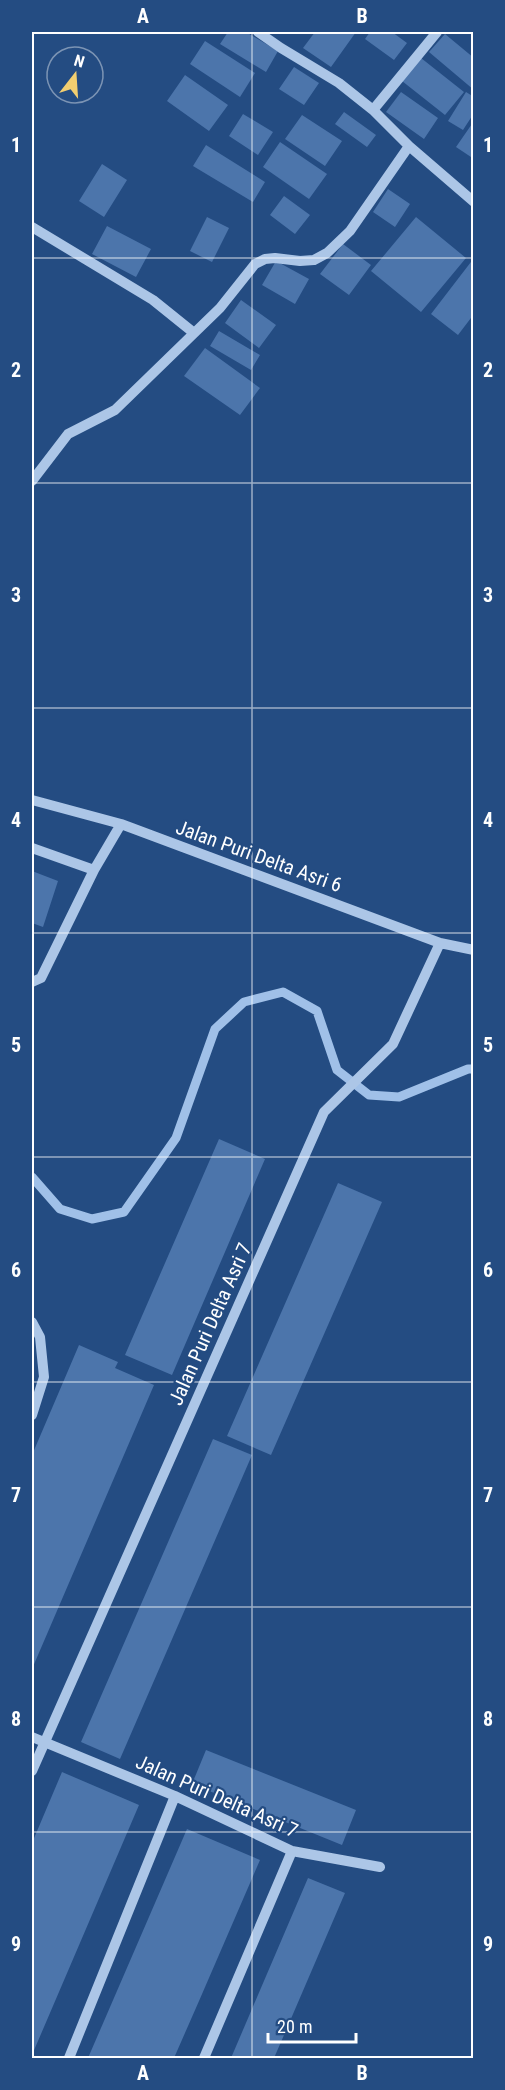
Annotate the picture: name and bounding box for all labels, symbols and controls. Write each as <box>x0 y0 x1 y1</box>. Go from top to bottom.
text: A <box>137 4 149 28</box>
text: B <box>356 4 368 28</box>
north arrow <box>45 45 105 105</box>
text: N <box>72 51 87 72</box>
text: 1 <box>11 133 21 157</box>
text: 1 <box>483 133 493 157</box>
text: 2 <box>11 358 21 382</box>
text: 2 <box>483 358 493 382</box>
text: 3 <box>11 583 21 607</box>
text: 3 <box>483 583 493 607</box>
text: 4 <box>11 808 21 832</box>
text: 4 <box>483 808 493 832</box>
street label: Jalan Puri Delta Asri 6 <box>173 815 345 897</box>
text: 5 <box>11 1033 21 1057</box>
text: 5 <box>483 1033 493 1057</box>
street label: Jalan Puri Delta Asri 7 <box>163 1239 257 1409</box>
text: 6 <box>11 1258 21 1282</box>
text: 6 <box>483 1258 493 1282</box>
text: 7 <box>11 1483 21 1507</box>
text: 7 <box>483 1483 493 1507</box>
text: 8 <box>11 1707 21 1731</box>
text: 8 <box>483 1707 493 1731</box>
street label: Jalan Puri Delta Asri 7 <box>132 1749 302 1843</box>
text: 9 <box>11 1932 21 1956</box>
text: 9 <box>483 1932 493 1956</box>
scale bar <box>268 2006 356 2044</box>
text: 20 m <box>277 2016 312 2037</box>
text: A <box>137 2061 149 2085</box>
text: B <box>356 2061 368 2085</box>

